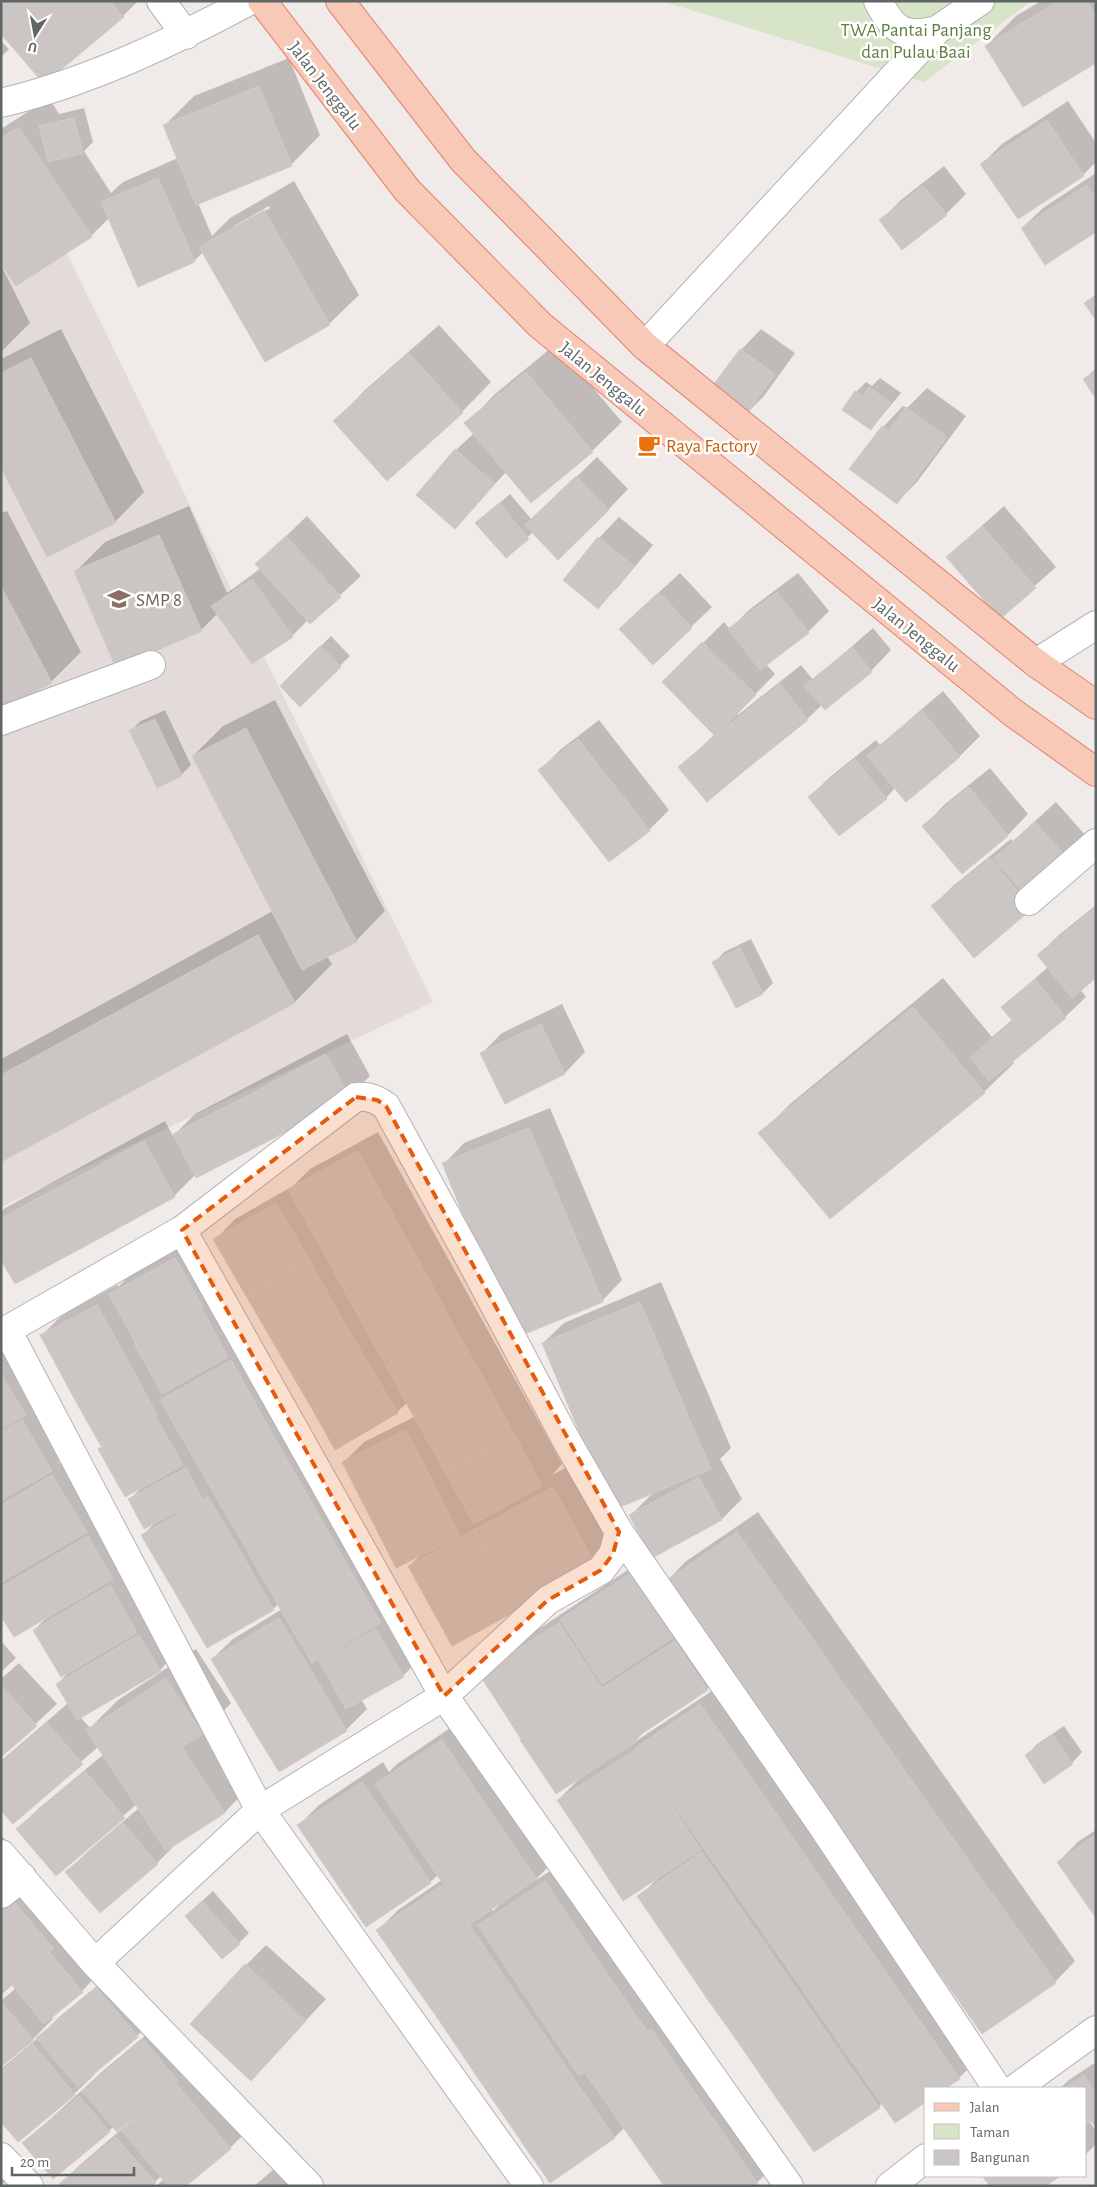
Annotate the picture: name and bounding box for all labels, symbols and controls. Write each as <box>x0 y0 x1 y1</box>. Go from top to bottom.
north arrow <box>10 10 60 60</box>
park label: TWA Pantai Panjang dan Pulau Baai <box>841 21 992 62</box>
street label: Jalan Jenggalu <box>285 38 365 134</box>
text: U <box>27 39 38 55</box>
street label: Jalan Jenggalu <box>556 338 650 420</box>
cafe icon: Raya Factory <box>636 432 662 458</box>
place label: Raya Factory <box>666 437 758 456</box>
school or university icon: SMP 8 <box>106 586 132 612</box>
place label: SMP 8 <box>136 591 182 610</box>
street label: Jalan Jenggalu <box>869 594 963 676</box>
legend <box>924 2087 1087 2177</box>
text: Jalan <box>970 2100 1000 2115</box>
text: Taman <box>970 2125 1010 2140</box>
scale bar <box>12 2144 135 2176</box>
text: Bangunan <box>970 2150 1030 2165</box>
text: 20 m <box>20 2155 49 2170</box>

